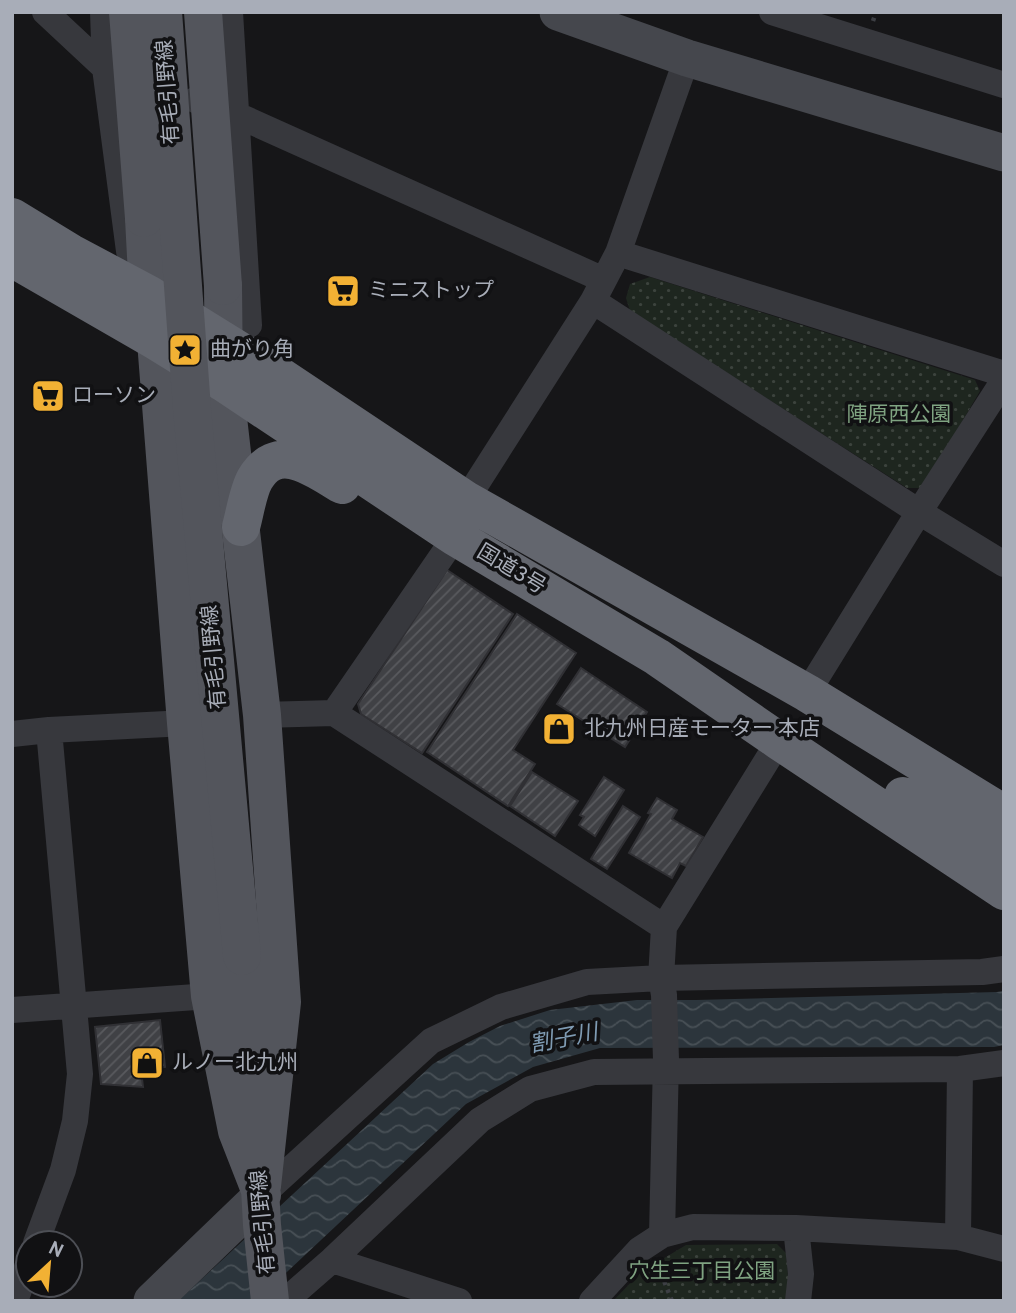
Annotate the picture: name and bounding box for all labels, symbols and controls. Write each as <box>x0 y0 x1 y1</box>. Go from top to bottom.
street label: 有毛引野線 <box>152 39 186 145</box>
supermarket icon: ミニストップ <box>324 272 362 310</box>
place label: ミニストップ <box>368 278 494 305</box>
place icon: 曲がり角 <box>166 331 204 369</box>
place label: 曲がり角 <box>210 337 294 364</box>
supermarket icon: ローソン <box>29 377 67 415</box>
place label: ローソン <box>72 383 156 410</box>
park label: 陣原西公園 <box>847 402 952 429</box>
street label: 国道3号 <box>472 539 550 601</box>
street label: 有毛引野線 <box>197 604 233 710</box>
shop icon: 北九州日産モーター 本店 <box>540 710 578 748</box>
place label: 北九州日産モーター 本店 <box>584 716 820 743</box>
water label: 割子川 <box>527 1019 604 1061</box>
shop icon: ルノー北九州 <box>128 1044 166 1082</box>
place label: ルノー北九州 <box>172 1050 298 1077</box>
street label: 有毛引野線 <box>246 1169 282 1275</box>
north arrow <box>14 1229 84 1299</box>
text: N <box>44 1237 67 1264</box>
park label: 穴生三丁目公園 <box>629 1259 776 1286</box>

